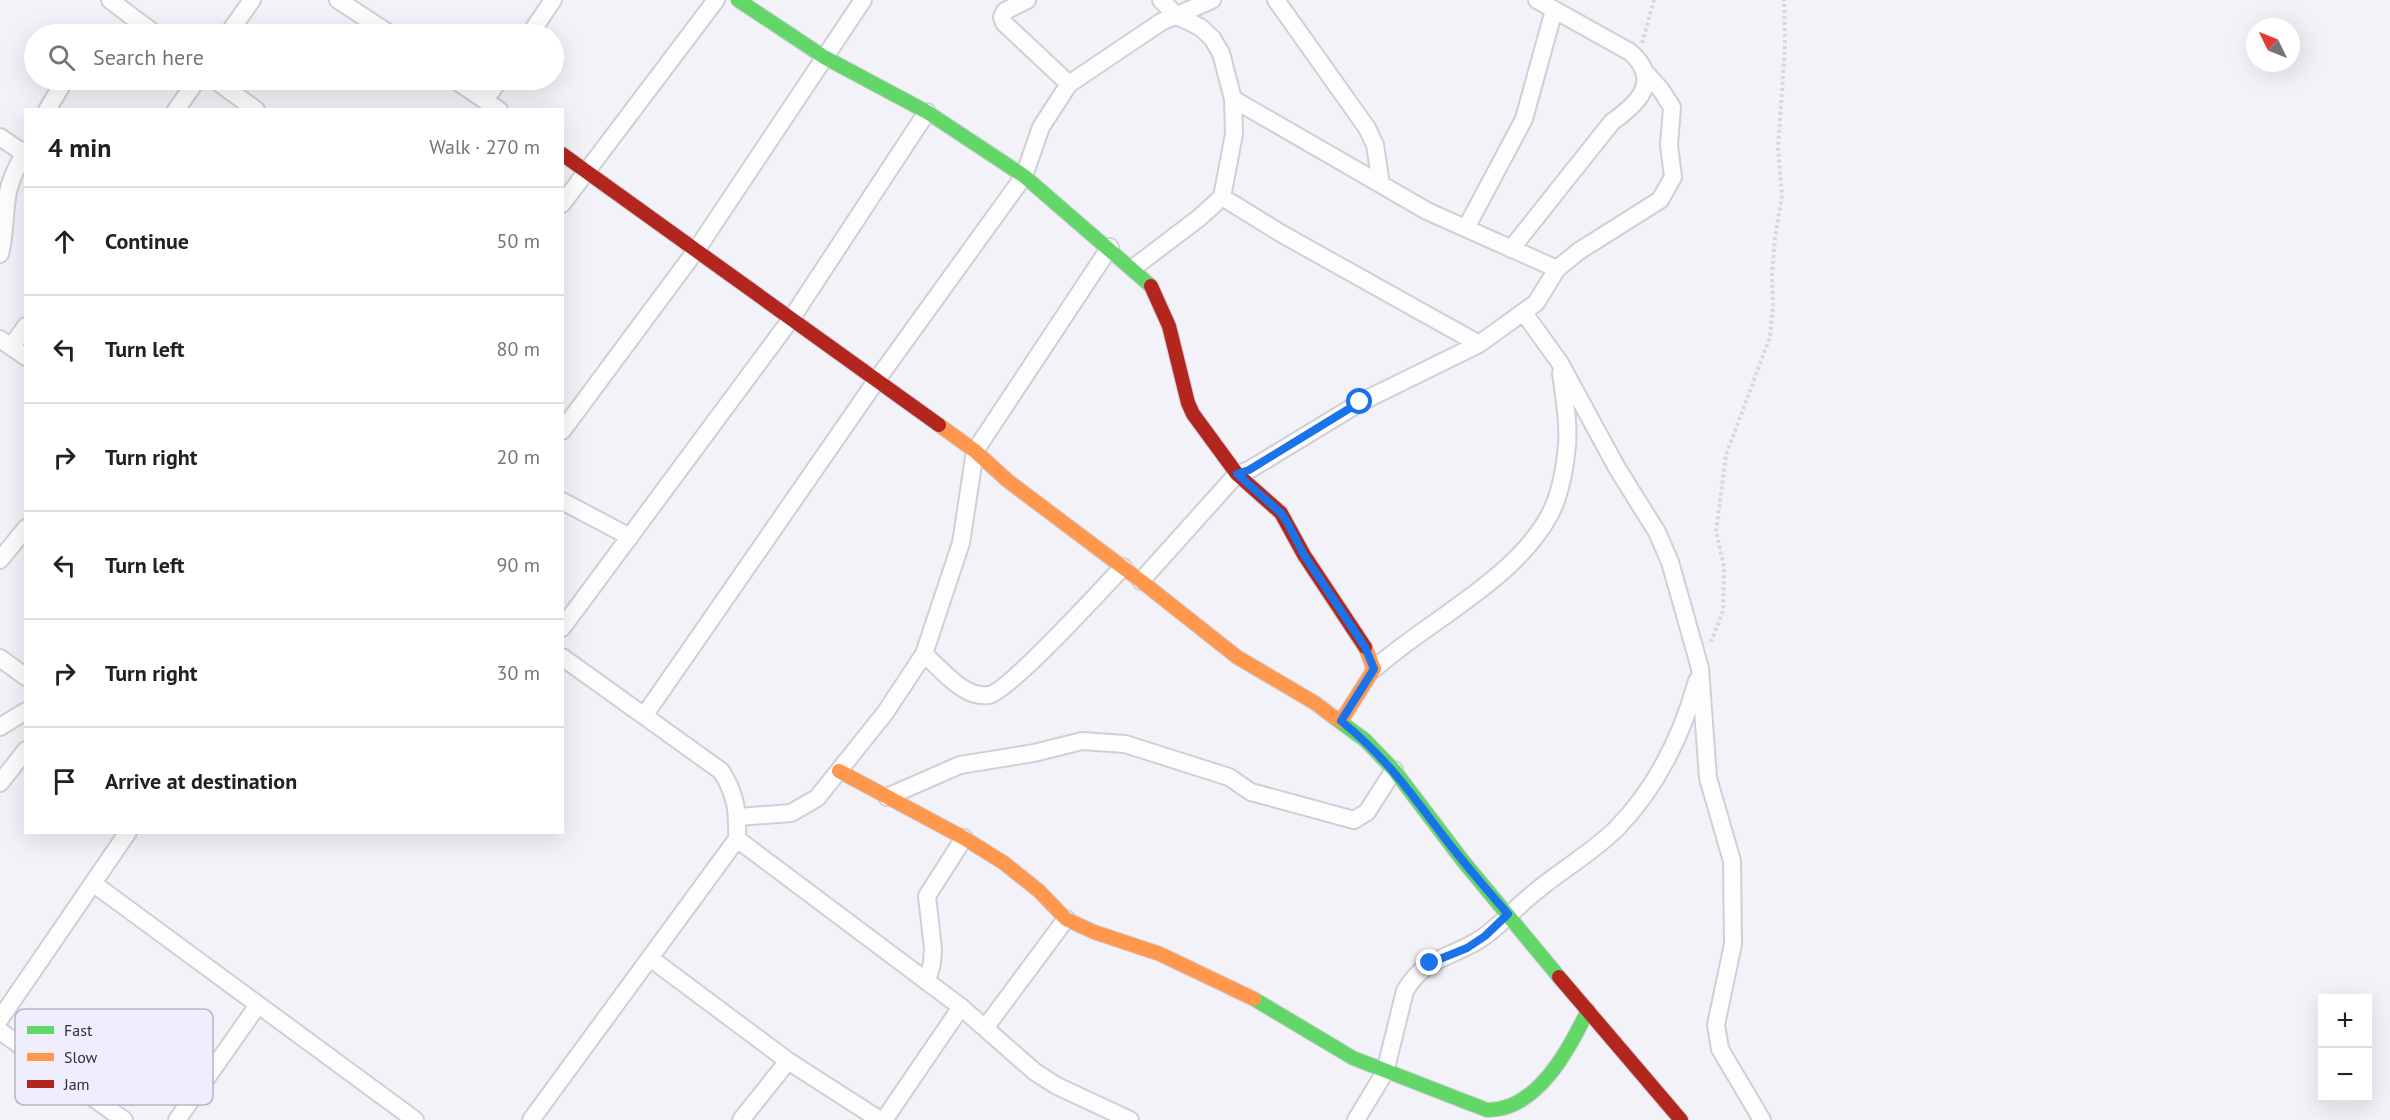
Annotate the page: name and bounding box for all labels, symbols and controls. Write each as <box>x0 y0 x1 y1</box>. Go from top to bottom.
north arrow <box>2246 18 2300 72</box>
search box <box>24 24 564 90</box>
icon: search <box>45 41 78 74</box>
text: Search here <box>93 43 204 71</box>
text: 4 min <box>48 131 111 164</box>
text: Walk · 270 m <box>429 134 540 160</box>
icon: ahead <box>48 225 81 258</box>
text: Continue <box>105 227 189 255</box>
text: 50 m <box>497 228 540 254</box>
icon: left <box>48 333 81 366</box>
text: Turn left <box>105 335 185 363</box>
text: 80 m <box>497 336 540 362</box>
route start <box>1346 388 1372 414</box>
icon: right <box>48 441 81 474</box>
text: Turn right <box>105 443 197 471</box>
text: 20 m <box>497 444 540 470</box>
icon: left <box>48 549 81 582</box>
text: Turn left <box>105 551 185 579</box>
text: 90 m <box>497 552 540 578</box>
icon: right <box>48 657 81 690</box>
text: Turn right <box>105 659 197 687</box>
text: 30 m <box>497 660 540 686</box>
icon: arrive <box>48 765 81 798</box>
text: Arrive at destination <box>105 767 297 795</box>
route end <box>1416 949 1442 975</box>
map controls <box>2318 994 2372 1102</box>
button: + <box>2318 994 2372 1048</box>
legend <box>15 1009 213 1105</box>
text: Fast <box>64 1020 93 1040</box>
text: Slow <box>64 1047 98 1067</box>
button: − <box>2318 1048 2372 1102</box>
text: Jam <box>63 1074 90 1094</box>

